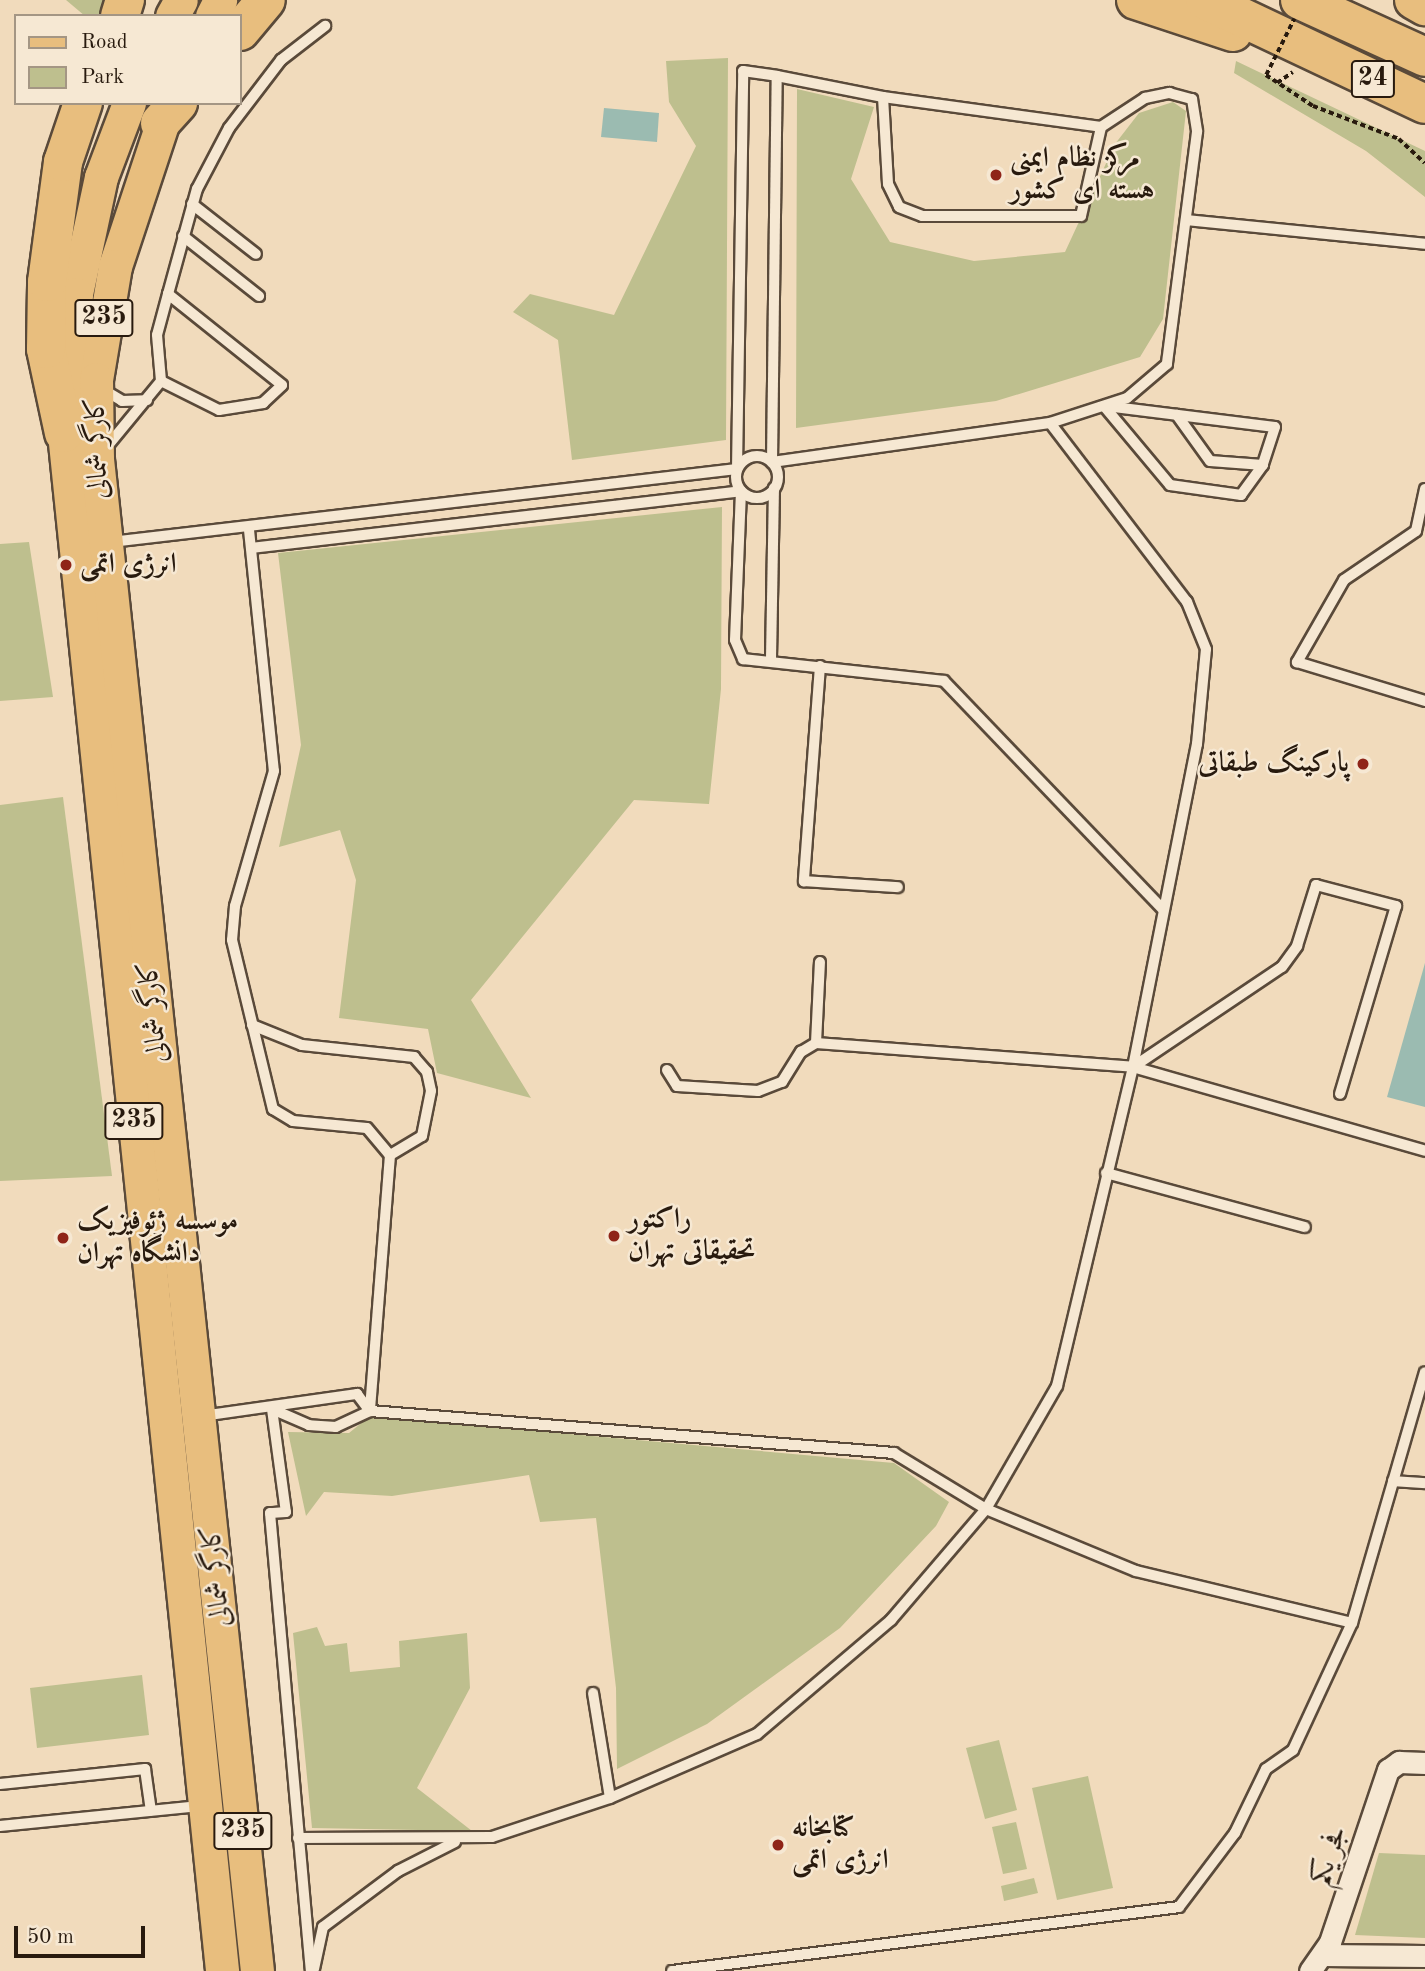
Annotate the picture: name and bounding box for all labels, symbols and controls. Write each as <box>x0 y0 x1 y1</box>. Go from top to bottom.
legend <box>14 14 242 105</box>
text: Road <box>81 32 128 53</box>
road number: 24 <box>1350 57 1396 102</box>
text: Park <box>81 67 124 88</box>
place label: مرکز نظام ایمنی هسته ای کشور <box>1010 142 1154 208</box>
marker: مرکز نظام ایمنی هسته ای کشور <box>988 167 1004 183</box>
road number: 235 <box>74 296 134 340</box>
street label: کارگر شمالی <box>79 396 117 500</box>
place label: انرژی اتمی <box>80 548 177 582</box>
marker: انرژی اتمی <box>58 557 74 573</box>
place label: پارکینگ طبقاتی <box>1198 747 1349 781</box>
marker: پارکینگ طبقاتی <box>1355 756 1371 772</box>
street label: کارگر شمالی <box>132 959 176 1065</box>
road number: 235 <box>104 1098 164 1144</box>
place label: راکتور تحقیقاتی تهران <box>628 1203 755 1269</box>
place label: موسسه ژئوفیزیک دانشگاه تهران <box>77 1205 238 1271</box>
marker: راکتور تحقیقاتی تهران <box>606 1228 622 1244</box>
marker: موسسه ژئوفیزیک دانشگاه تهران <box>55 1230 71 1246</box>
street label: کارگر شمالی <box>195 1523 239 1629</box>
road number: 235 <box>213 1808 273 1854</box>
place label: کتابخانه انرژی اتمی <box>792 1812 889 1878</box>
street label: فجر یکم <box>1304 1822 1356 1890</box>
marker: کتابخانه انرژی اتمی <box>770 1837 786 1853</box>
scale bar <box>18 1912 149 1956</box>
text: 50 m <box>27 1927 74 1948</box>

